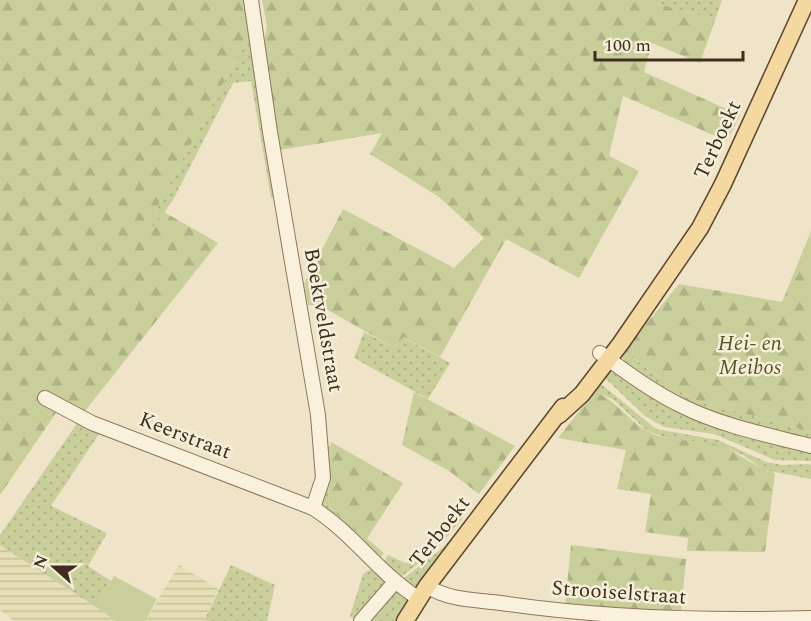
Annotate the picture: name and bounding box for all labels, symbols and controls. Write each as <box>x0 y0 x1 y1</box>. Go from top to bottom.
scale bar <box>595 24 744 62</box>
text: 100 m <box>604 32 651 59</box>
street label: Terboekt <box>686 95 750 185</box>
street label: Boektveldstraat <box>295 246 351 394</box>
park label: Hei- en Meibos <box>718 328 782 384</box>
street label: Keerstraat <box>134 404 236 468</box>
street label: Terboekt <box>402 489 478 575</box>
north arrow <box>24 537 84 597</box>
text: N <box>27 552 54 572</box>
street label: Strooiselstraat <box>550 572 688 614</box>

